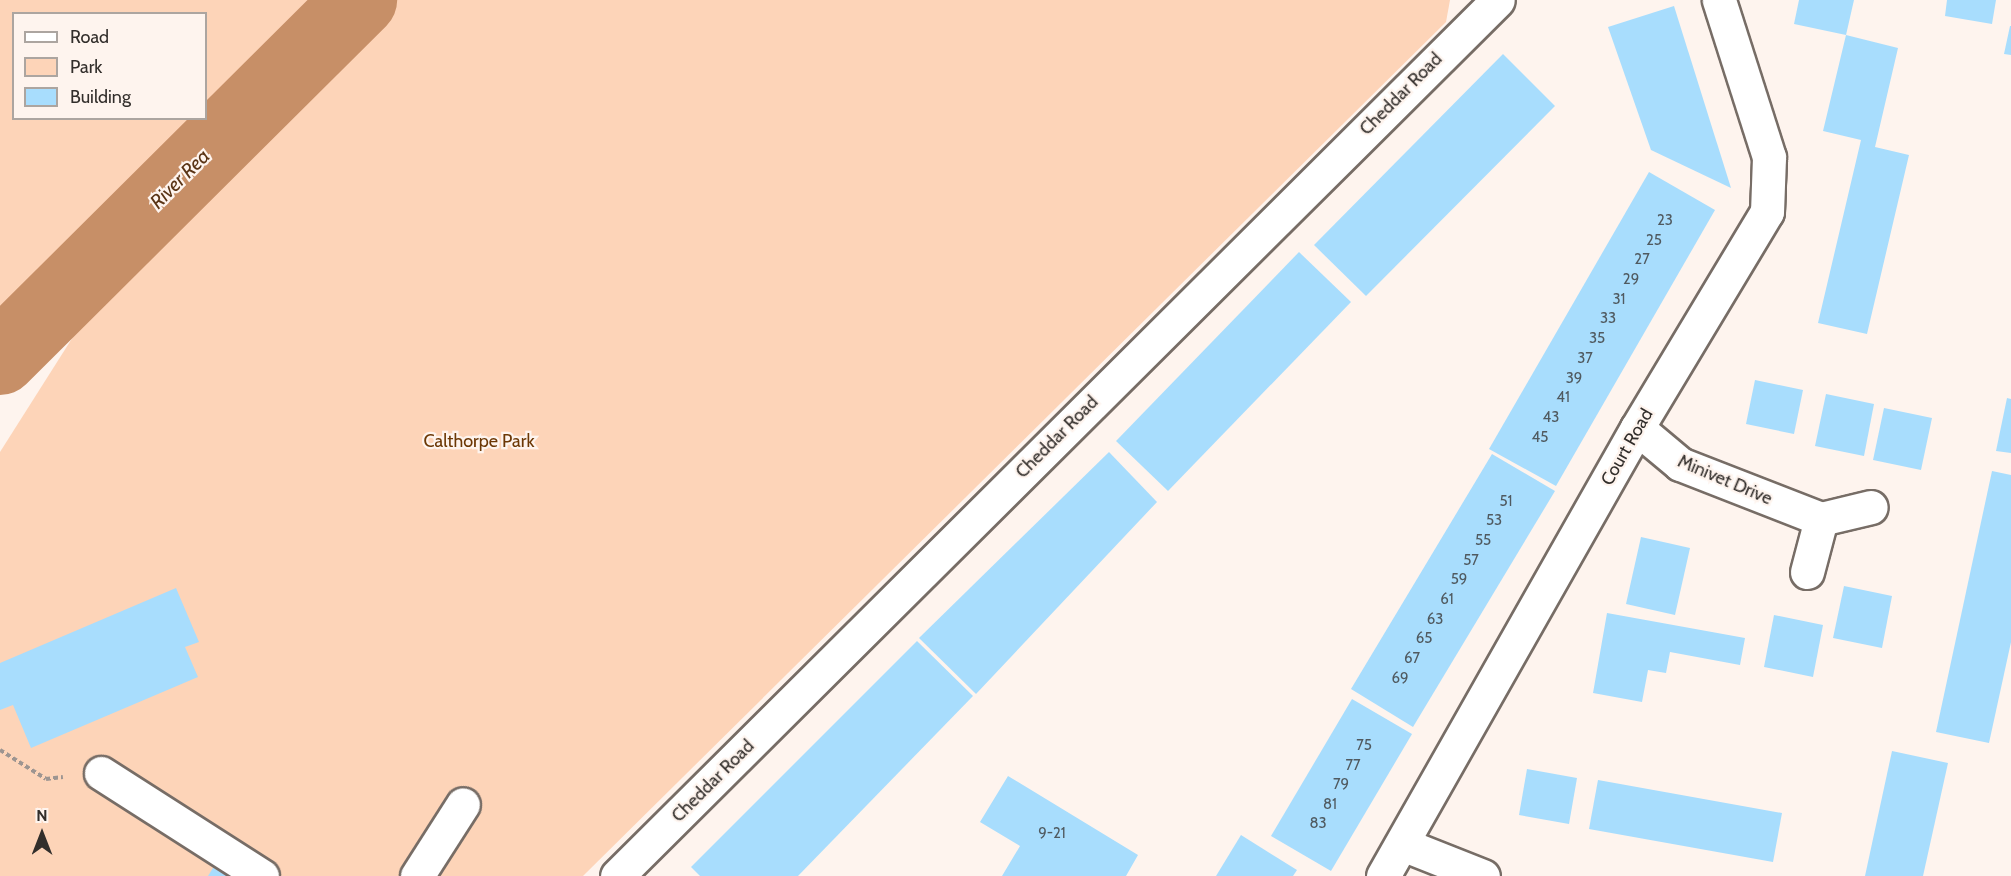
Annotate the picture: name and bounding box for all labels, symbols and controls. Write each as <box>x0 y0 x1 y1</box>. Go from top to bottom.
legend <box>12 12 207 120</box>
text: Road <box>70 26 109 48</box>
street label: Cheddar Road <box>1355 48 1447 140</box>
text: Park <box>70 56 102 78</box>
text: Building <box>70 86 131 108</box>
water label: River Rea <box>145 144 215 214</box>
house number: 23 <box>1657 212 1673 230</box>
house number: 25 <box>1646 232 1662 250</box>
house number: 27 <box>1634 251 1650 269</box>
house number: 29 <box>1623 271 1639 289</box>
house number: 31 <box>1612 291 1626 309</box>
house number: 33 <box>1600 310 1616 328</box>
house number: 35 <box>1589 330 1605 348</box>
house number: 37 <box>1577 350 1593 368</box>
house number: 39 <box>1566 370 1582 388</box>
house number: 41 <box>1556 389 1570 407</box>
street label: Cheddar Road <box>1011 391 1103 483</box>
street label: Court Road <box>1596 405 1658 489</box>
house number: 43 <box>1543 409 1559 427</box>
house number: 45 <box>1532 429 1548 447</box>
park label: Calthorpe Park <box>423 430 535 452</box>
street label: Minivet Drive <box>1675 450 1775 510</box>
house number: 51 <box>1499 493 1513 511</box>
house number: 53 <box>1486 512 1502 530</box>
house number: 55 <box>1475 532 1491 550</box>
house number: 57 <box>1463 552 1479 570</box>
house number: 59 <box>1451 571 1467 589</box>
house number: 61 <box>1440 591 1454 609</box>
house number: 63 <box>1427 611 1443 629</box>
house number: 65 <box>1416 630 1432 648</box>
house number: 67 <box>1404 650 1420 668</box>
house number: 69 <box>1391 670 1409 688</box>
street label: Cheddar Road <box>667 735 759 827</box>
house number: 75 <box>1356 737 1372 755</box>
house number: 77 <box>1345 757 1361 775</box>
house number: 79 <box>1333 776 1349 794</box>
house number: 81 <box>1323 796 1337 814</box>
north arrow <box>12 804 72 864</box>
text: N <box>36 806 48 825</box>
house number: 83 <box>1309 815 1327 833</box>
house number: 9-21 <box>1038 825 1066 843</box>

